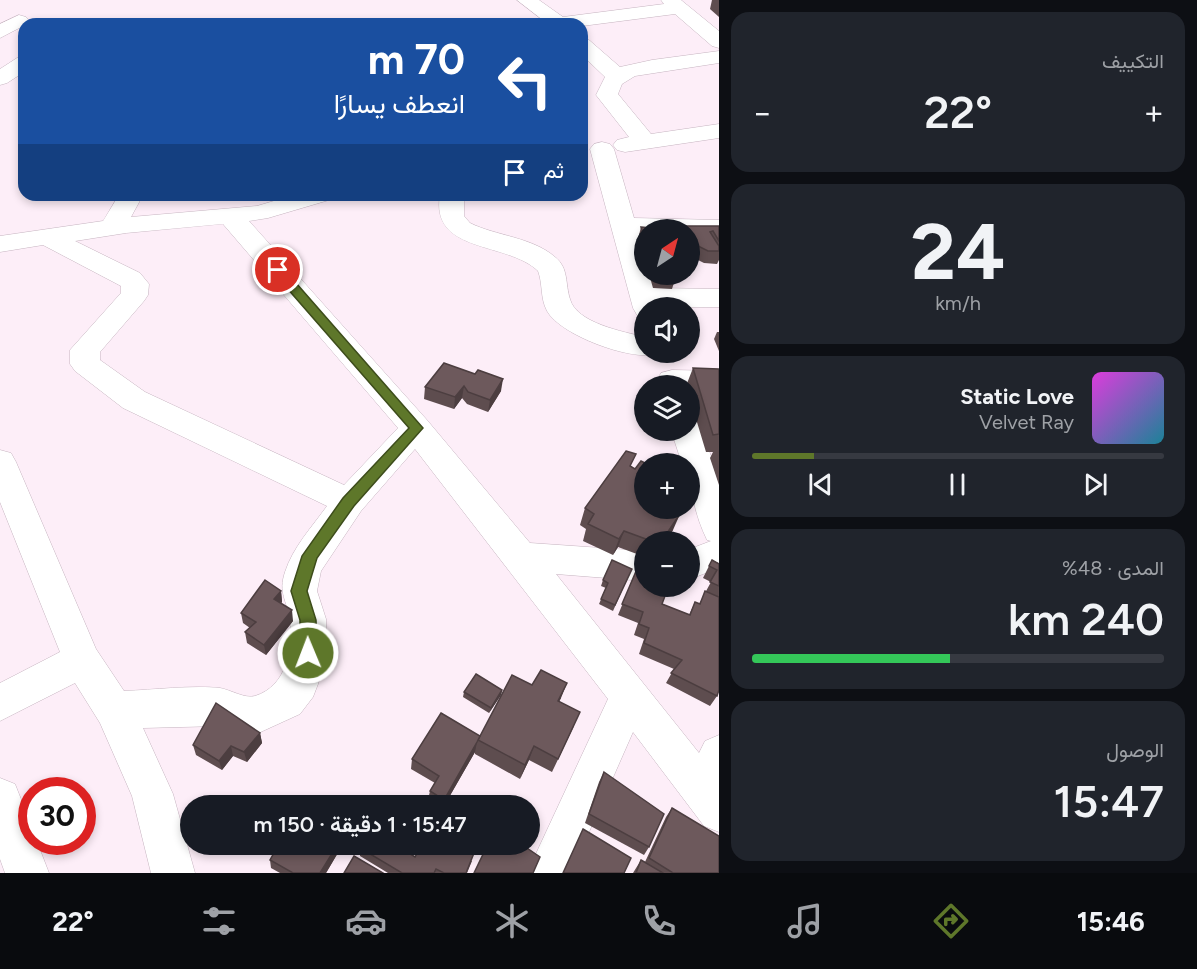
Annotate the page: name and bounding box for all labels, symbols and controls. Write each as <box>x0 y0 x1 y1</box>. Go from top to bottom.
text: 70 m <box>368 34 465 85</box>
icon: left <box>486 42 564 120</box>
text: التكييف <box>1102 49 1164 73</box>
text: 22° <box>924 85 992 139</box>
text: انعطف يسارًا <box>334 87 465 120</box>
text: − <box>752 93 773 132</box>
text: + <box>1143 93 1164 132</box>
icon: arrive <box>498 156 531 189</box>
text: ثم <box>543 157 564 184</box>
text: 24 <box>911 205 1005 299</box>
north arrow <box>634 219 700 285</box>
map controls <box>634 219 700 597</box>
pin <box>252 244 303 295</box>
icon: arrive <box>261 253 294 286</box>
text: km/h <box>935 291 981 315</box>
button: sound <box>634 297 700 363</box>
button: layers <box>634 375 700 441</box>
text: Static Love <box>960 383 1074 410</box>
text: Velvet Ray <box>979 410 1074 434</box>
button: + <box>634 453 700 519</box>
icon: previous <box>804 468 837 501</box>
icon: pause <box>941 468 974 501</box>
icon: next <box>1079 468 1112 501</box>
button: − <box>634 531 700 597</box>
text: المدى · 48% <box>1062 556 1164 580</box>
text: 240 km <box>1008 592 1164 646</box>
position arrow <box>276 621 340 685</box>
text: الوصول <box>1106 738 1164 762</box>
text: 15:47 <box>1054 774 1164 828</box>
speed limit sign: 30 <box>18 777 96 855</box>
text: 15:47 · 1 دقيقة · 150 m <box>253 811 467 838</box>
icon: filters <box>198 900 240 942</box>
icon: car <box>345 900 387 942</box>
icon: climate <box>491 900 533 942</box>
icon: phone <box>638 900 680 942</box>
icon: music <box>784 900 826 942</box>
icon: directions <box>930 900 972 942</box>
text: 22° <box>52 905 94 938</box>
text: 15:46 <box>1077 905 1145 938</box>

